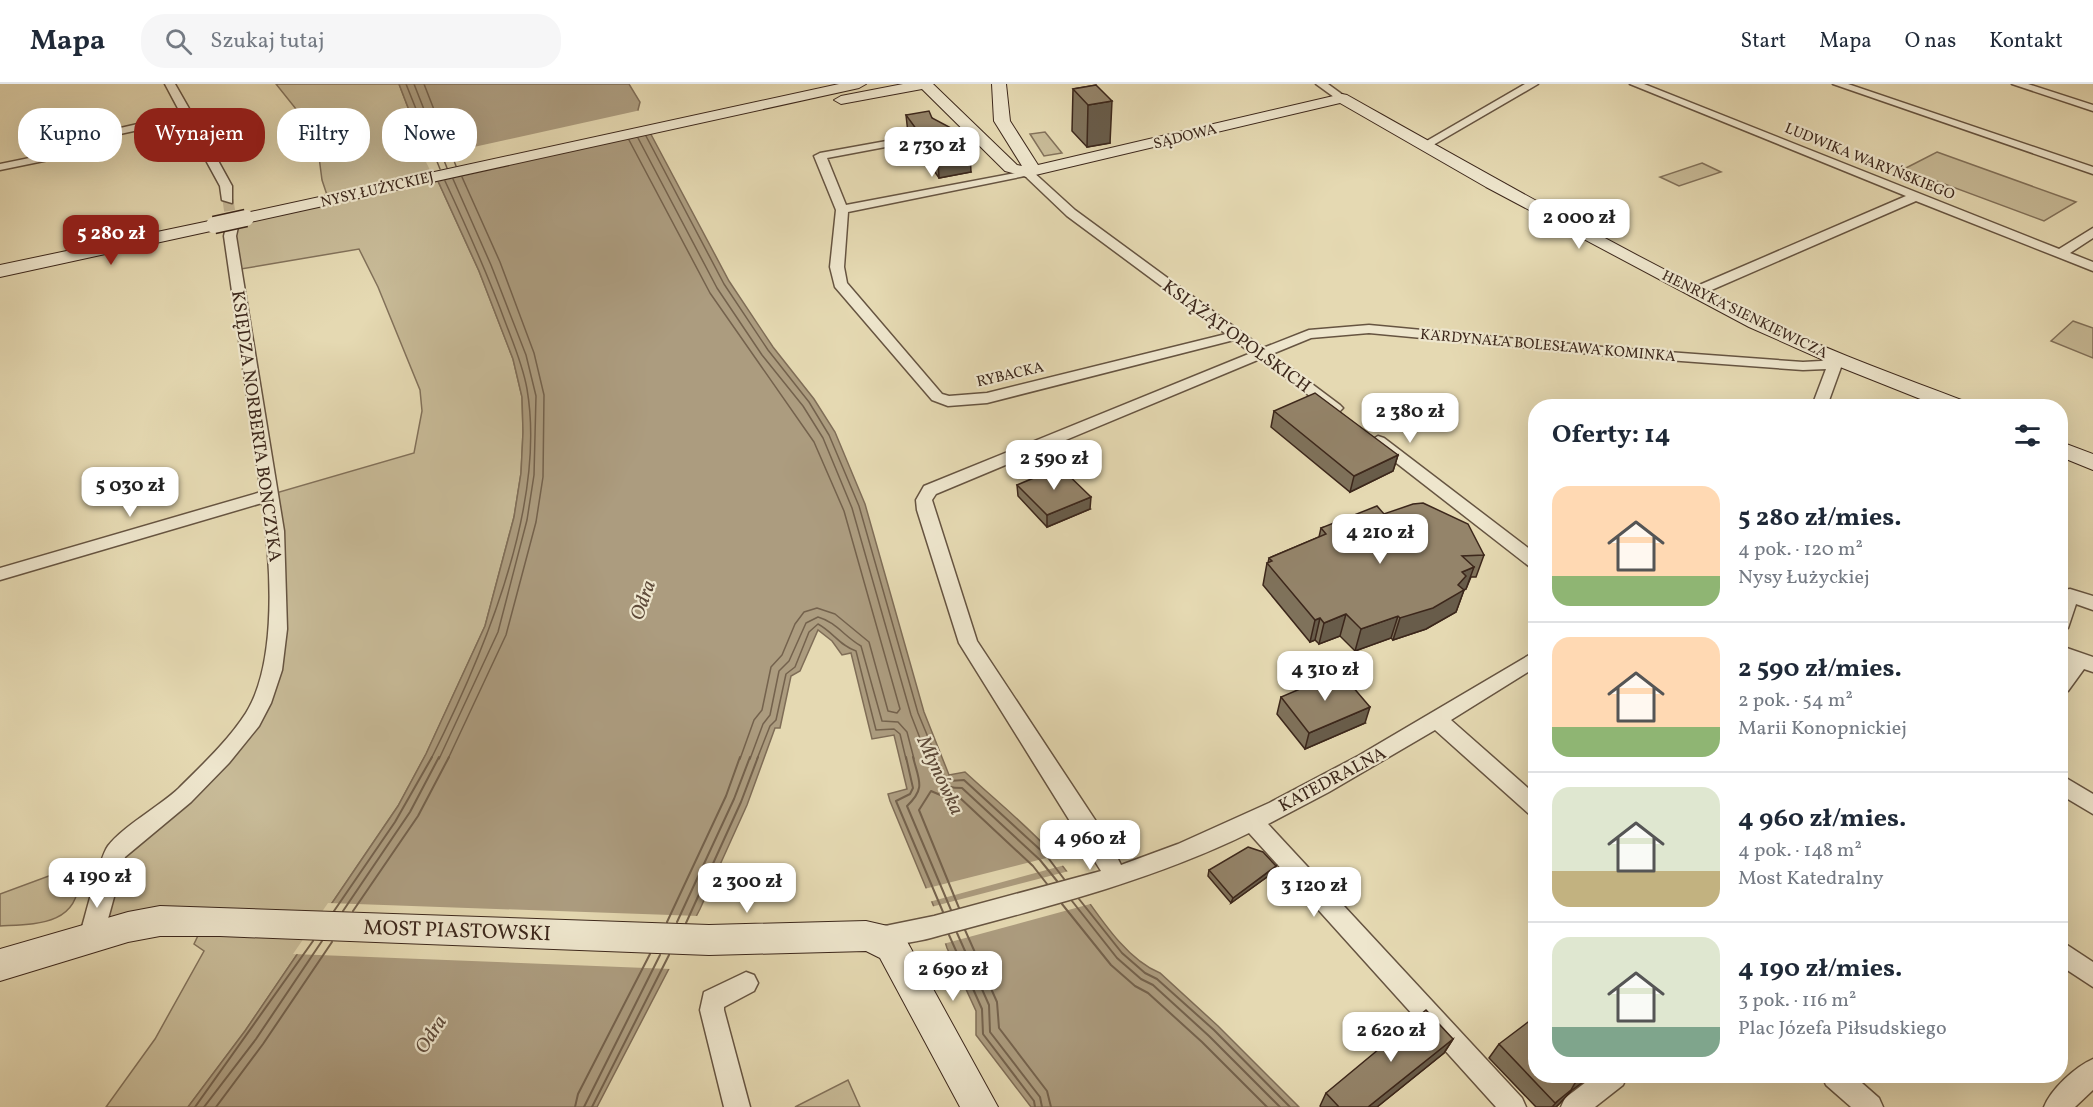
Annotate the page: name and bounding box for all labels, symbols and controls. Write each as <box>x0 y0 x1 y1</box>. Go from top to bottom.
search box <box>141 14 561 68</box>
text: Mapa <box>30 22 105 61</box>
icon: search <box>162 25 195 58</box>
text: Szukaj tutaj <box>210 26 324 57</box>
text: Start <box>1741 27 1786 56</box>
text: Mapa <box>1819 27 1872 56</box>
text: O nas <box>1905 27 1956 56</box>
text: Kontakt <box>1989 27 2063 56</box>
chip: Kupno <box>18 108 122 162</box>
chip: Wynajem <box>134 108 265 162</box>
chip: Filtry <box>277 108 370 162</box>
chip: Nowe <box>382 108 477 162</box>
street label: SĄDOWA <box>1151 119 1220 155</box>
street label: LUDWIKA WARYŃSKIEGO <box>1781 119 1958 206</box>
pin: 2 730 zł <box>870 127 994 178</box>
text: 2 730 zł <box>899 132 965 160</box>
street label: NYSY ŁUŻYCKIEJ <box>319 167 436 214</box>
pin: 2 000 zł <box>1517 199 1641 250</box>
text: 2 000 zł <box>1543 204 1615 232</box>
pin: 5 280 zł <box>49 215 173 266</box>
text: 5 280 zł <box>77 220 145 248</box>
street label: HENRYKA SIENKIEWICZA <box>1658 266 1831 365</box>
street label: KSIĄŻĄT OPOLSKICH <box>1157 275 1316 400</box>
street label: KSIĘDZA NORBERTA BONCZYKA <box>224 289 287 564</box>
street label: KARDYNAŁA BOLESŁAWA KOMINKA <box>1419 325 1677 368</box>
street label: RYBACKA <box>975 357 1047 393</box>
pin: 2 380 zł <box>1348 393 1472 444</box>
text: 2 380 zł <box>1376 398 1444 426</box>
text: Oferty: 14 <box>1552 417 1670 453</box>
icon: filters <box>2011 419 2044 452</box>
pin: 2 590 zł <box>992 440 1116 491</box>
text: 2 590 zł <box>1020 445 1088 473</box>
pin: 5 030 zł <box>68 467 192 518</box>
text: 5 030 zł <box>96 472 164 500</box>
text: 5 280 zł/mies. <box>1738 500 1902 536</box>
icon: home <box>1600 510 1672 582</box>
pin: 4 210 zł <box>1318 514 1442 565</box>
text: 4 210 zł <box>1346 519 1414 547</box>
text: 4 pok. · 120 m² <box>1738 536 1863 564</box>
text: Nysy Łużyckiej <box>1738 564 1870 592</box>
water label: Odra <box>624 577 664 625</box>
pin: 4 310 zł <box>1263 651 1387 702</box>
text: 2 590 zł/mies. <box>1738 651 1902 687</box>
text: 4 310 zł <box>1291 656 1359 684</box>
icon: home <box>1600 661 1672 733</box>
text: 2 pok. · 54 m² <box>1738 687 1853 715</box>
text: Marii Konopnickiej <box>1738 715 1907 743</box>
water label: Młynówka <box>908 731 970 820</box>
street label: KATEDRALNA <box>1275 741 1391 819</box>
text: 4 960 zł/mies. <box>1738 801 1906 837</box>
icon: home <box>1600 811 1672 883</box>
pin: 4 960 zł <box>1028 820 1152 871</box>
text: 4 960 zł <box>1054 825 1126 853</box>
text: 4 pok. · 148 m² <box>1738 837 1862 865</box>
pin: 4 190 zł <box>35 858 159 909</box>
text: 4 190 zł <box>63 863 131 891</box>
pin: 2 300 zł <box>685 863 809 914</box>
text: Most Katedralny <box>1738 865 1884 893</box>
pin: 3 120 zł <box>1252 867 1376 918</box>
text: 2 300 zł <box>712 868 782 896</box>
text: 3 120 zł <box>1281 872 1347 900</box>
street label: MOST PIASTOWSKI <box>363 914 551 949</box>
pin: 2 690 zł <box>891 951 1015 1002</box>
text: 4 190 zł/mies. <box>1738 951 1902 987</box>
text: 2 690 zł <box>918 956 988 984</box>
icon: home <box>1600 961 1672 1033</box>
text: 3 pok. · 116 m² <box>1738 987 1856 1015</box>
water label: Odra <box>409 1010 455 1060</box>
pin: 2 620 zł <box>1329 1012 1453 1063</box>
text: Plac Józefa Piłsudskiego <box>1738 1015 1947 1043</box>
text: 2 620 zł <box>1356 1017 1426 1045</box>

